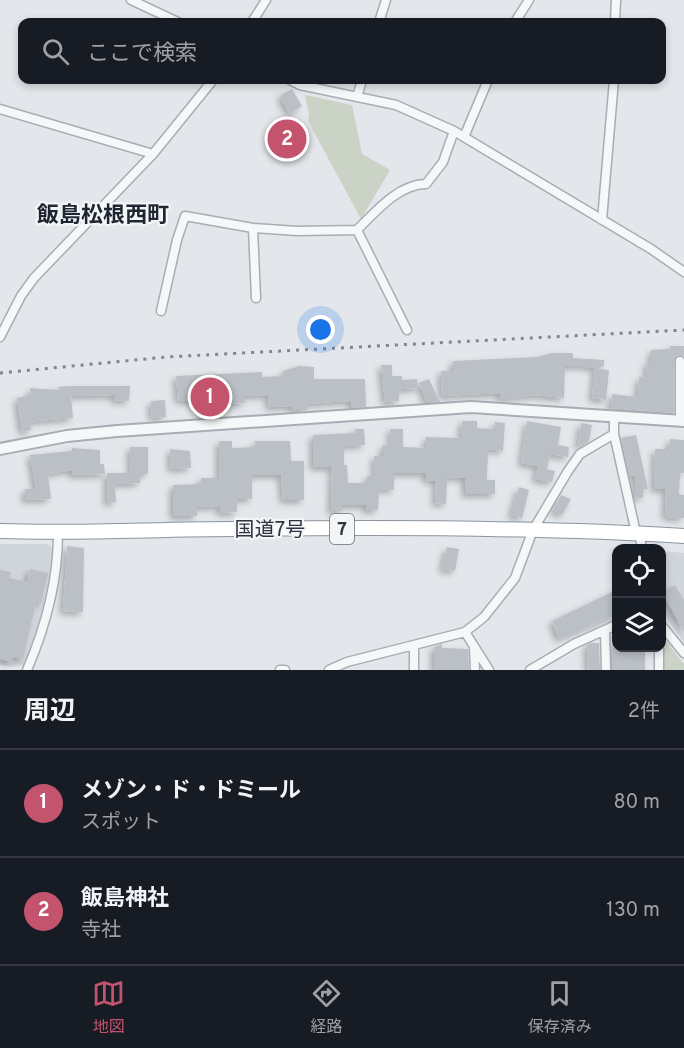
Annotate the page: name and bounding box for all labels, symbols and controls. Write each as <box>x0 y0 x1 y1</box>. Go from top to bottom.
search box <box>18 18 666 84</box>
icon: search <box>39 35 72 68</box>
text: ここで検索 <box>87 41 197 68</box>
pin: 2 <box>268 116 306 162</box>
district label: 飯島松根西町 <box>36 203 169 230</box>
your location <box>306 315 335 344</box>
pin: 1 <box>190 374 230 420</box>
road number: 7 <box>330 514 354 544</box>
street label: 国道7号 <box>235 518 305 544</box>
map controls <box>612 544 666 652</box>
button: locate <box>612 544 666 598</box>
button: layers <box>612 598 666 652</box>
text: 周辺 <box>24 696 76 729</box>
text: 2件 <box>628 699 660 725</box>
text: メゾン・ド・ドミール <box>81 778 301 805</box>
text: 1 <box>40 790 48 816</box>
text: 80 m <box>614 790 660 816</box>
text: スポット <box>81 810 161 836</box>
text: 飯島神社 <box>81 886 169 913</box>
text: 2 <box>37 898 50 924</box>
text: 130 m <box>606 898 660 924</box>
text: 寺社 <box>81 918 121 944</box>
tab: 地図 <box>92 977 125 1038</box>
tab: 経路 <box>310 977 343 1038</box>
tab: 保存済み <box>528 977 592 1038</box>

